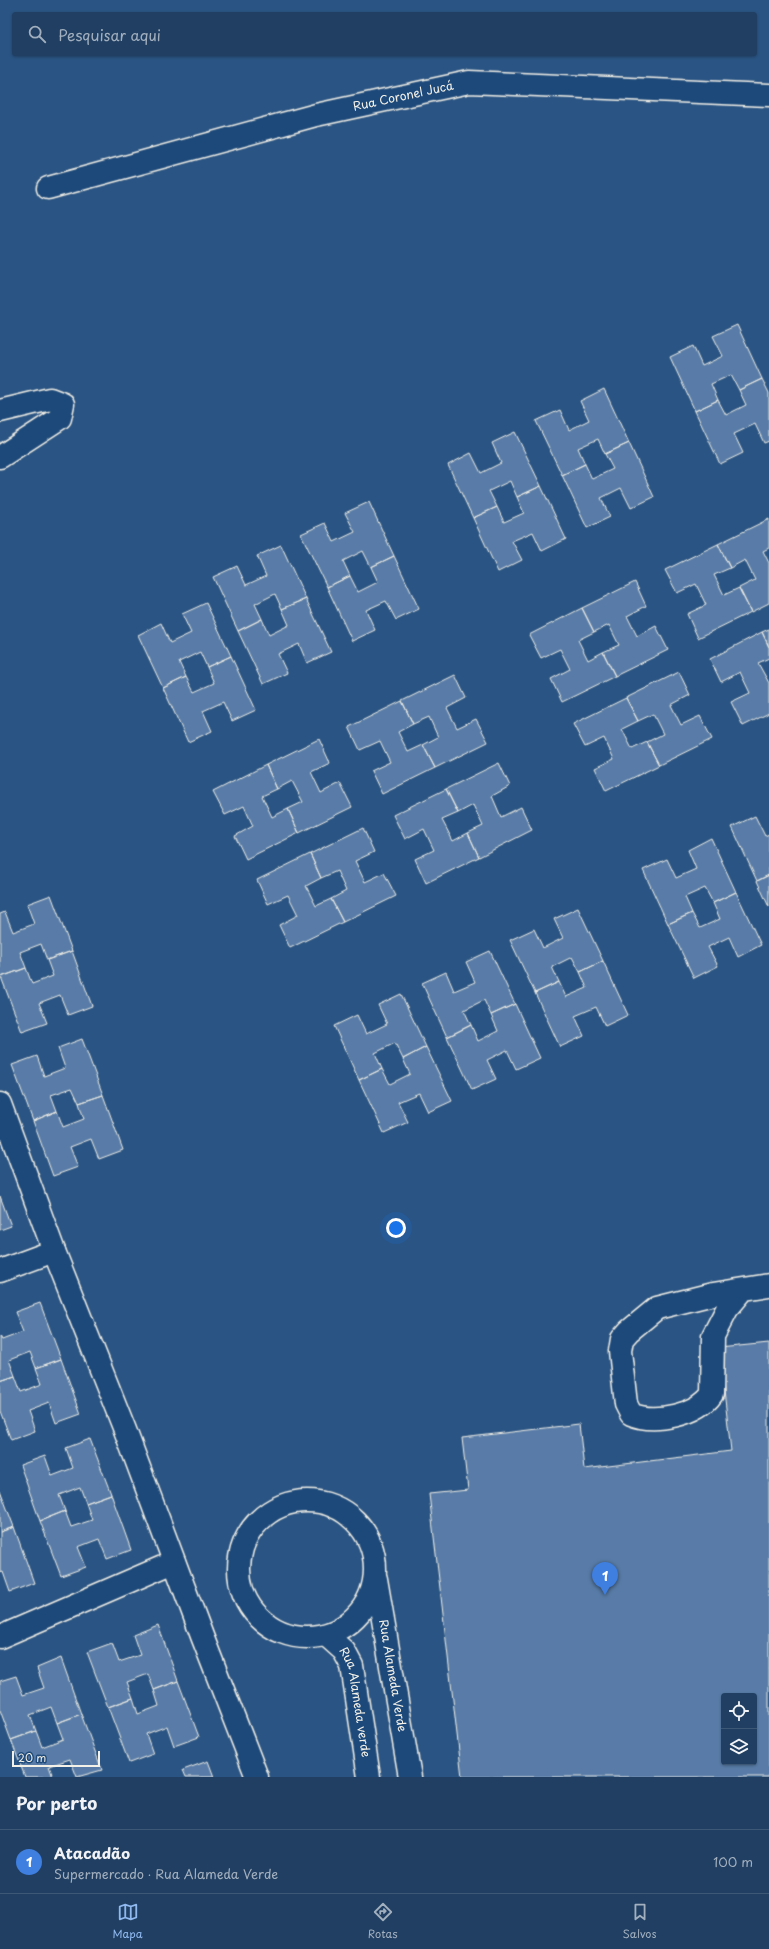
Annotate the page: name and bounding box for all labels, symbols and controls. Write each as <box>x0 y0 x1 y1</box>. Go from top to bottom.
search box <box>12 12 757 56</box>
icon: search <box>26 23 48 45</box>
text: Pesquisar aqui <box>58 23 161 46</box>
street label: Rua Coronel Jucá <box>351 76 455 115</box>
your location <box>386 1218 406 1238</box>
pin: 1 <box>592 1562 618 1595</box>
street label: Rua Alameda Verde <box>375 1618 412 1733</box>
street label: Rua Alameda verde <box>335 1643 376 1758</box>
map controls <box>721 1693 757 1765</box>
button: locate <box>721 1693 757 1729</box>
button: layers <box>721 1729 757 1765</box>
scale bar <box>12 1749 100 1768</box>
text: 20 m <box>18 1749 46 1766</box>
text: Por perto <box>16 1790 97 1816</box>
text: Atacadão <box>54 1841 130 1864</box>
text: 1 <box>26 1852 32 1871</box>
text: 100 m <box>713 1852 753 1871</box>
text: Supermercado · Rua Alameda Verde <box>54 1864 278 1883</box>
tab: Mapa <box>113 1901 143 1942</box>
tab: Rotas <box>368 1901 398 1942</box>
tab: Salvos <box>623 1901 656 1942</box>

